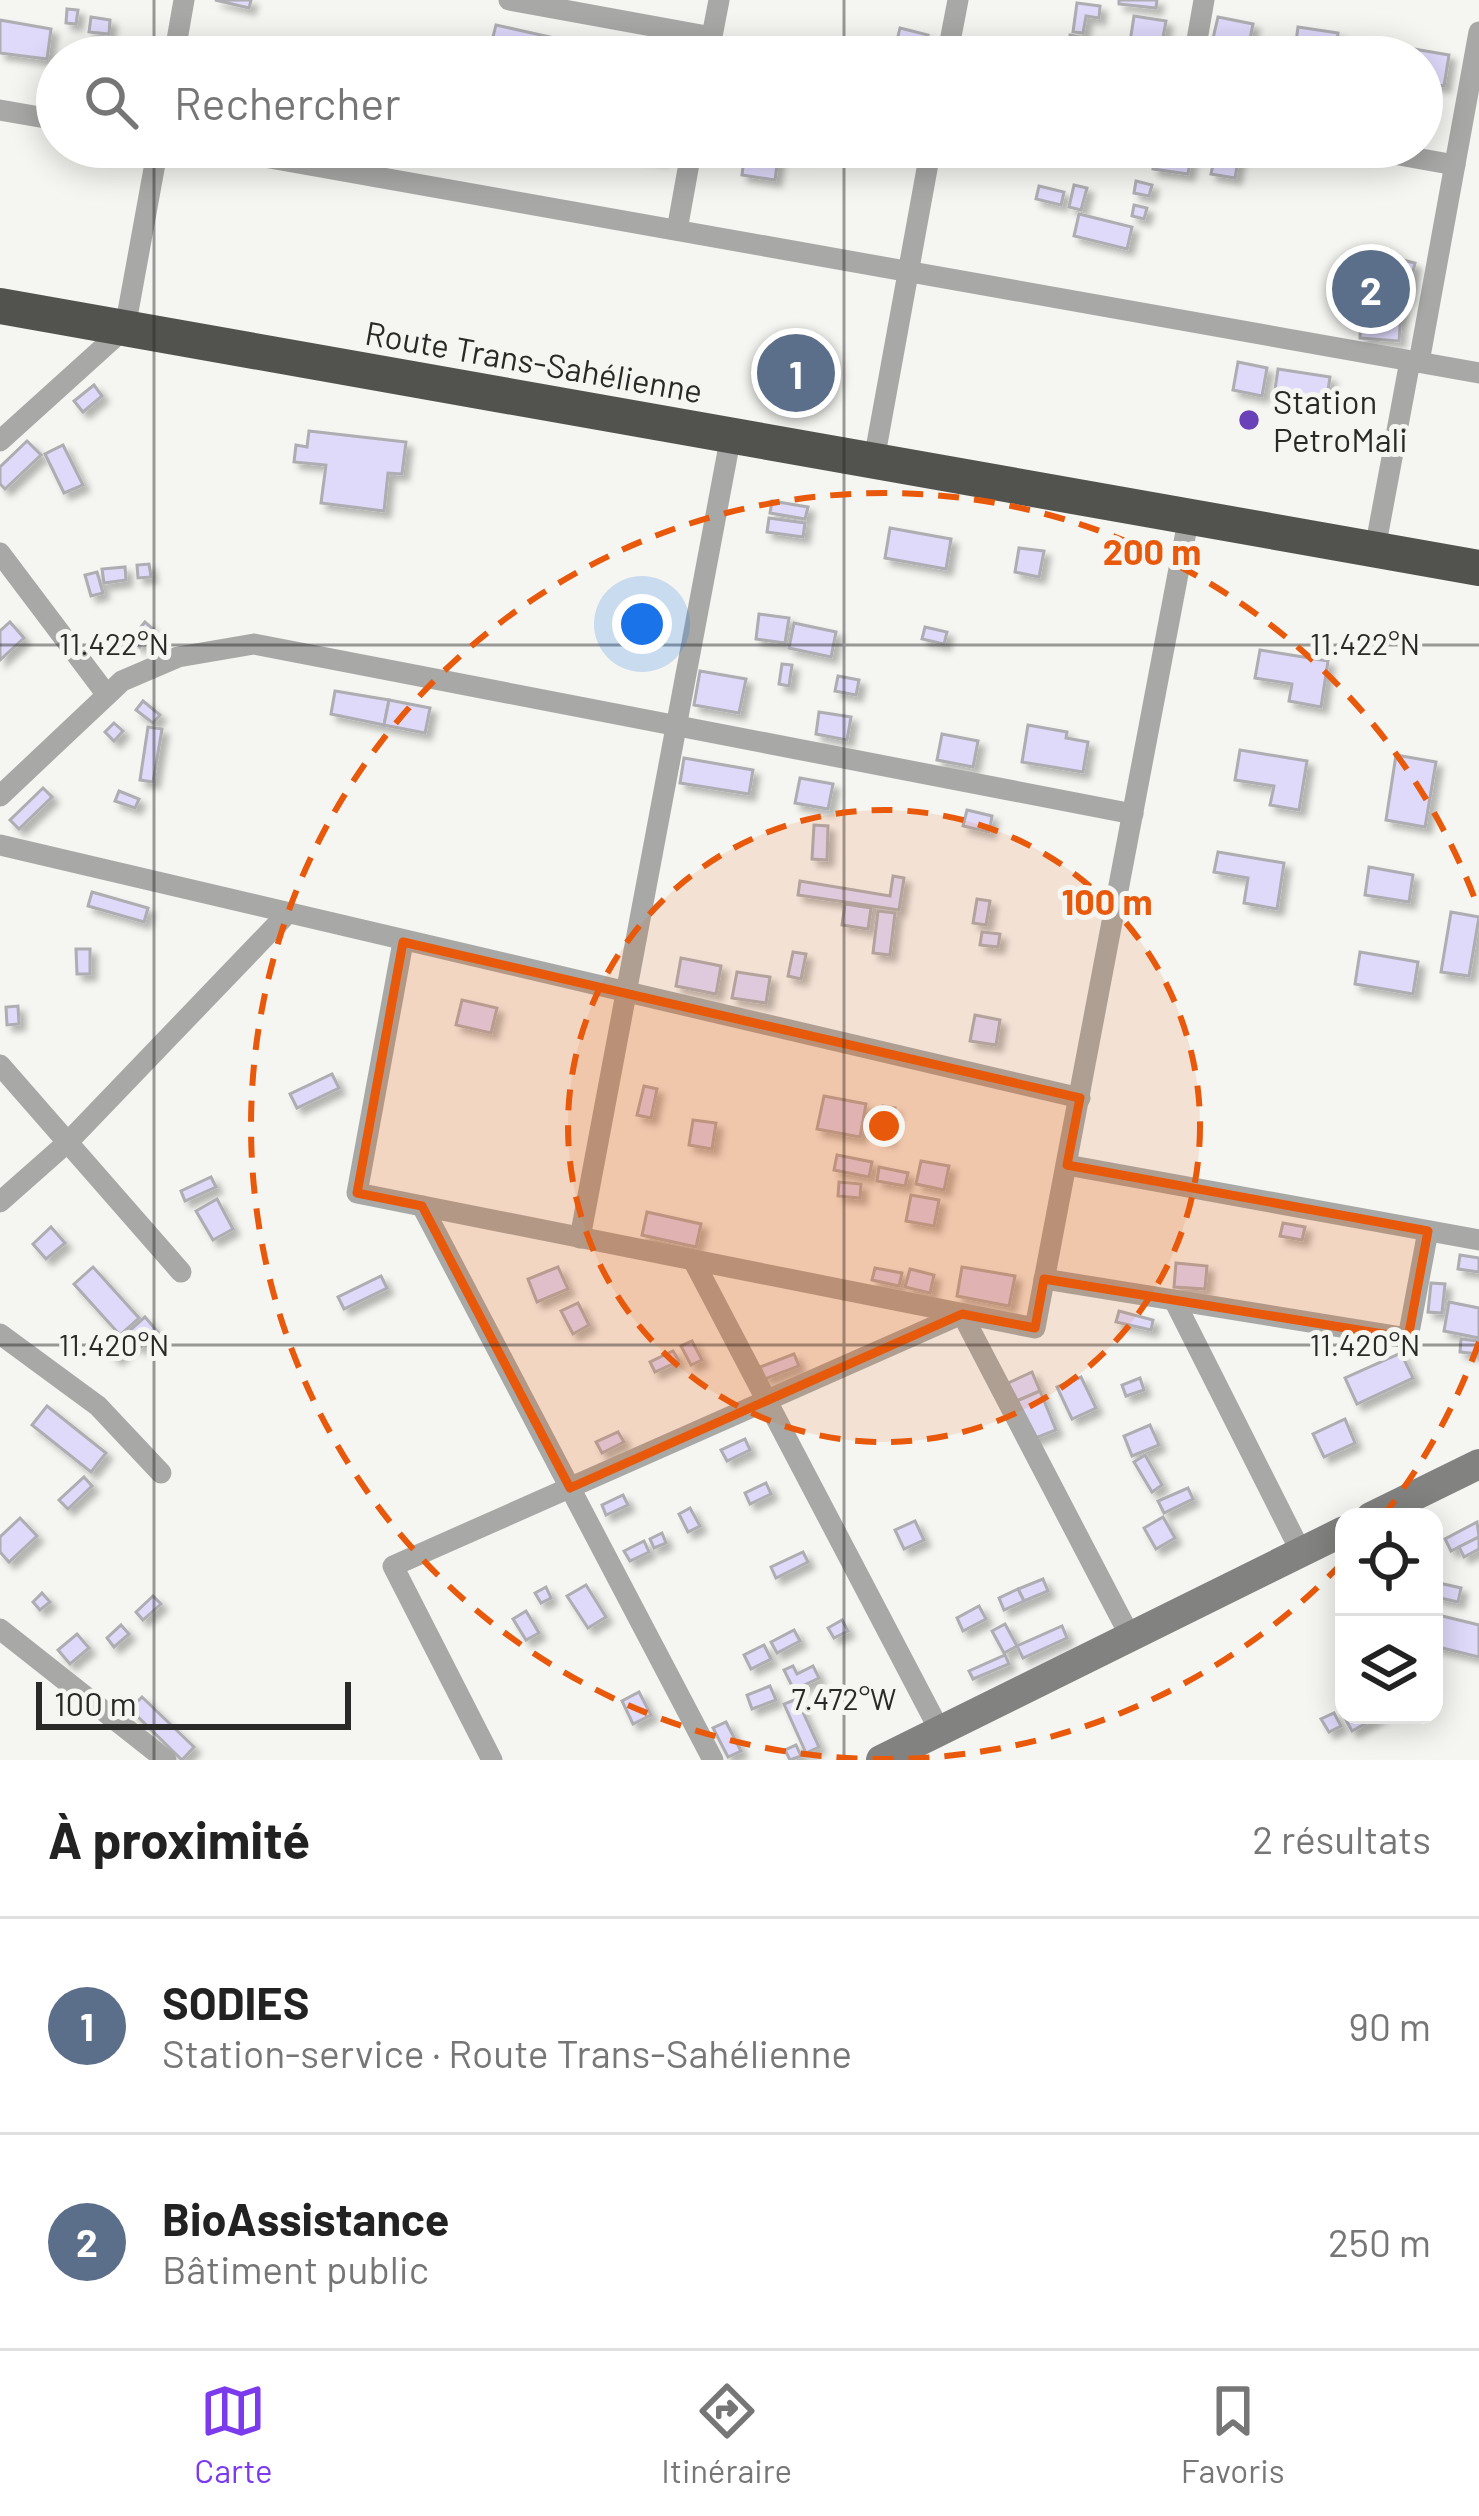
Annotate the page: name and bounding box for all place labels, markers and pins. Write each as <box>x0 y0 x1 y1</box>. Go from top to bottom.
pin: 2 <box>1332 244 1410 334</box>
pin: 1 <box>757 328 835 418</box>
place label: Station PetroMali <box>1273 381 1408 459</box>
marker: Station PetroMali <box>1236 407 1262 433</box>
centre of rings <box>863 1105 905 1147</box>

